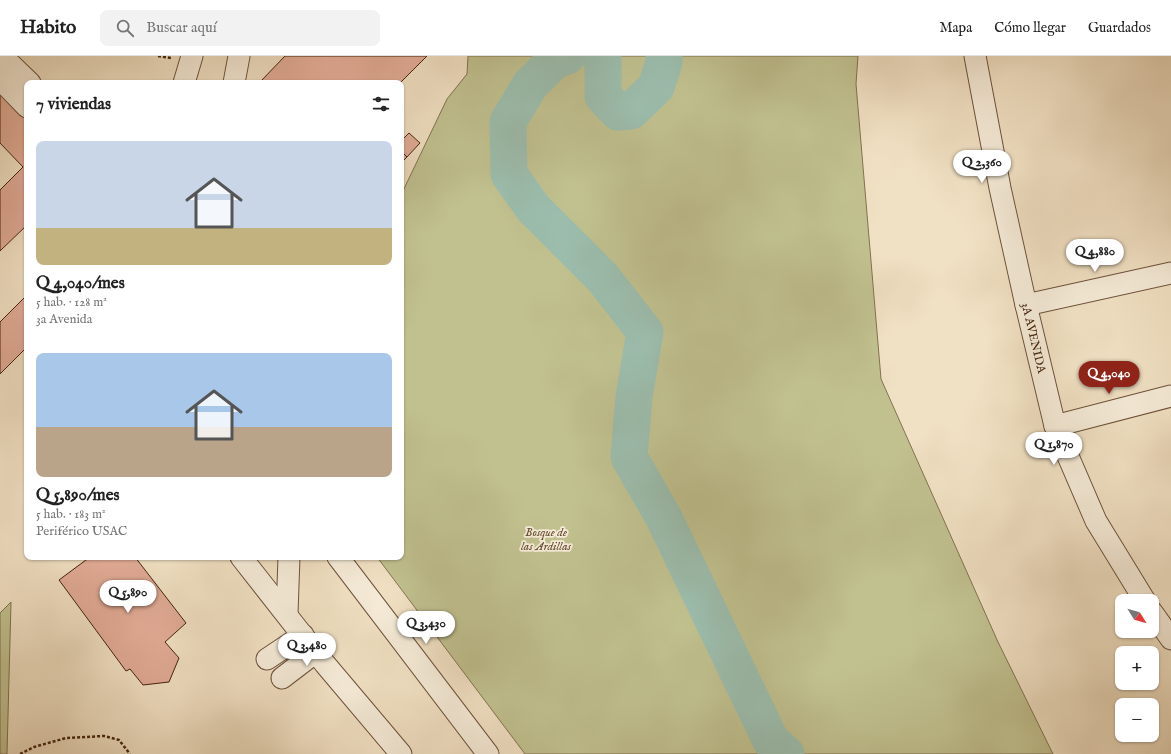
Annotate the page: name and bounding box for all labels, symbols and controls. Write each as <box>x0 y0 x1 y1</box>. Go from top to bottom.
search box <box>100 10 380 46</box>
text: Habito <box>20 16 76 40</box>
icon: search <box>114 17 136 39</box>
text: Buscar aquí <box>146 18 217 37</box>
text: Mapa <box>939 19 972 37</box>
text: Cómo llegar <box>994 19 1066 37</box>
text: Guardados <box>1088 19 1151 37</box>
icon: filters <box>370 93 392 115</box>
text: 7 viviendas <box>36 94 111 115</box>
pin: Q 2,360 <box>945 150 1019 184</box>
text: Q 2,360 <box>962 154 1002 171</box>
icon: home <box>178 167 250 239</box>
pin: Q 4,880 <box>1058 239 1132 273</box>
text: Q 4,880 <box>1075 243 1115 260</box>
text: Q 4,040/mes <box>36 273 125 294</box>
text: 5 hab. · 128 m² <box>36 294 107 311</box>
street label: 3A AVENIDA <box>1018 301 1049 376</box>
text: 3a Avenida <box>36 311 92 328</box>
pin: Q 4,040 <box>1072 361 1146 395</box>
text: Q 4,040 <box>1088 365 1130 382</box>
icon: home <box>178 379 250 451</box>
pin: Q 1,870 <box>1017 432 1091 466</box>
text: Q 1,870 <box>1034 436 1074 453</box>
text: Q 5,890/mes <box>36 485 119 506</box>
text: 5 hab. · 183 m² <box>36 506 106 523</box>
text: Periférico USAC <box>36 523 127 540</box>
park label: Bosque de las Ardillas <box>521 525 571 554</box>
pin: Q 5,890 <box>91 580 165 614</box>
text: Q 5,890 <box>109 584 147 601</box>
north arrow <box>1115 594 1159 638</box>
map controls <box>1115 594 1159 742</box>
pin: Q 3,430 <box>389 611 463 645</box>
text: Q 3,430 <box>406 615 446 632</box>
pin: Q 3,480 <box>270 633 344 667</box>
text: Q 3,480 <box>287 637 327 654</box>
button: + <box>1115 646 1159 690</box>
button: − <box>1115 698 1159 742</box>

